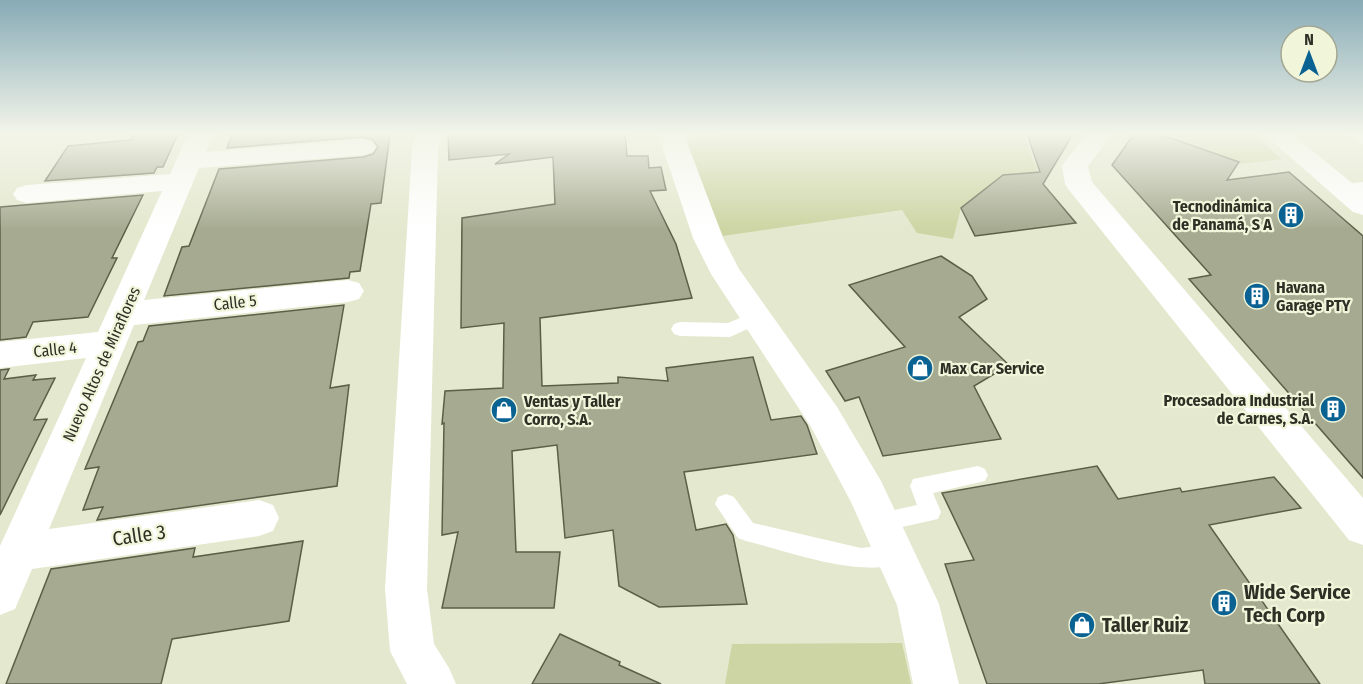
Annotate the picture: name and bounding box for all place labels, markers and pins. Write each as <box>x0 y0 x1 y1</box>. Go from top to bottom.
place label: Tecnodinámica de Panamá, S A <box>1172 197 1272 234</box>
building icon: Tecnodinámica de Panamá, S A <box>1276 200 1306 230</box>
place label: Havana Garage PTY <box>1276 278 1351 315</box>
building icon: Havana Garage PTY <box>1242 281 1272 311</box>
shop icon: Max Car Service <box>905 353 935 383</box>
place label: Max Car Service <box>940 359 1044 378</box>
place label: Procesadora Industrial de Carnes, S.A. <box>1164 391 1315 428</box>
place label: Ventas y Taller Corro, S.A. <box>523 392 621 429</box>
building icon: Procesadora Industrial de Carnes, S.A. <box>1318 394 1348 424</box>
shop icon: Ventas y Taller Corro, S.A. <box>489 395 519 425</box>
place label: Wide Service Tech Corp <box>1244 580 1351 627</box>
building icon: Wide Service Tech Corp <box>1209 588 1239 618</box>
shop icon: Taller Ruiz <box>1067 610 1097 640</box>
place label: Taller Ruiz <box>1102 613 1189 637</box>

